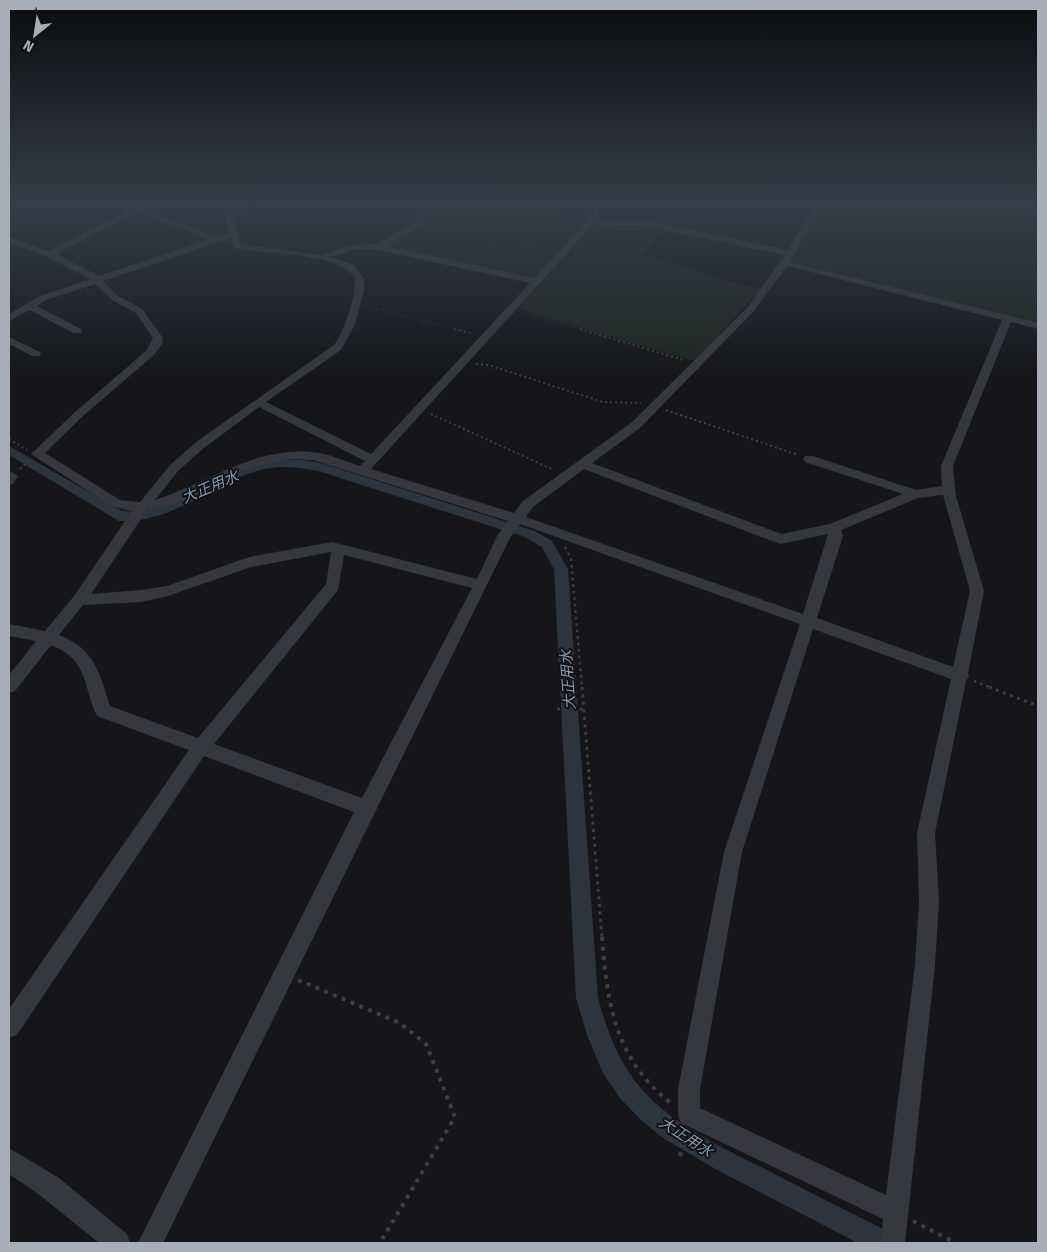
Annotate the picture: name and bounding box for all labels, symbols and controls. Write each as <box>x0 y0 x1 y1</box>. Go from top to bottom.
north arrow <box>10 10 60 60</box>
text: N <box>20 36 37 56</box>
water label: 大正用水 <box>179 466 243 507</box>
water label: 大正用水 <box>557 647 579 711</box>
water label: 大正用水 <box>656 1113 718 1162</box>

